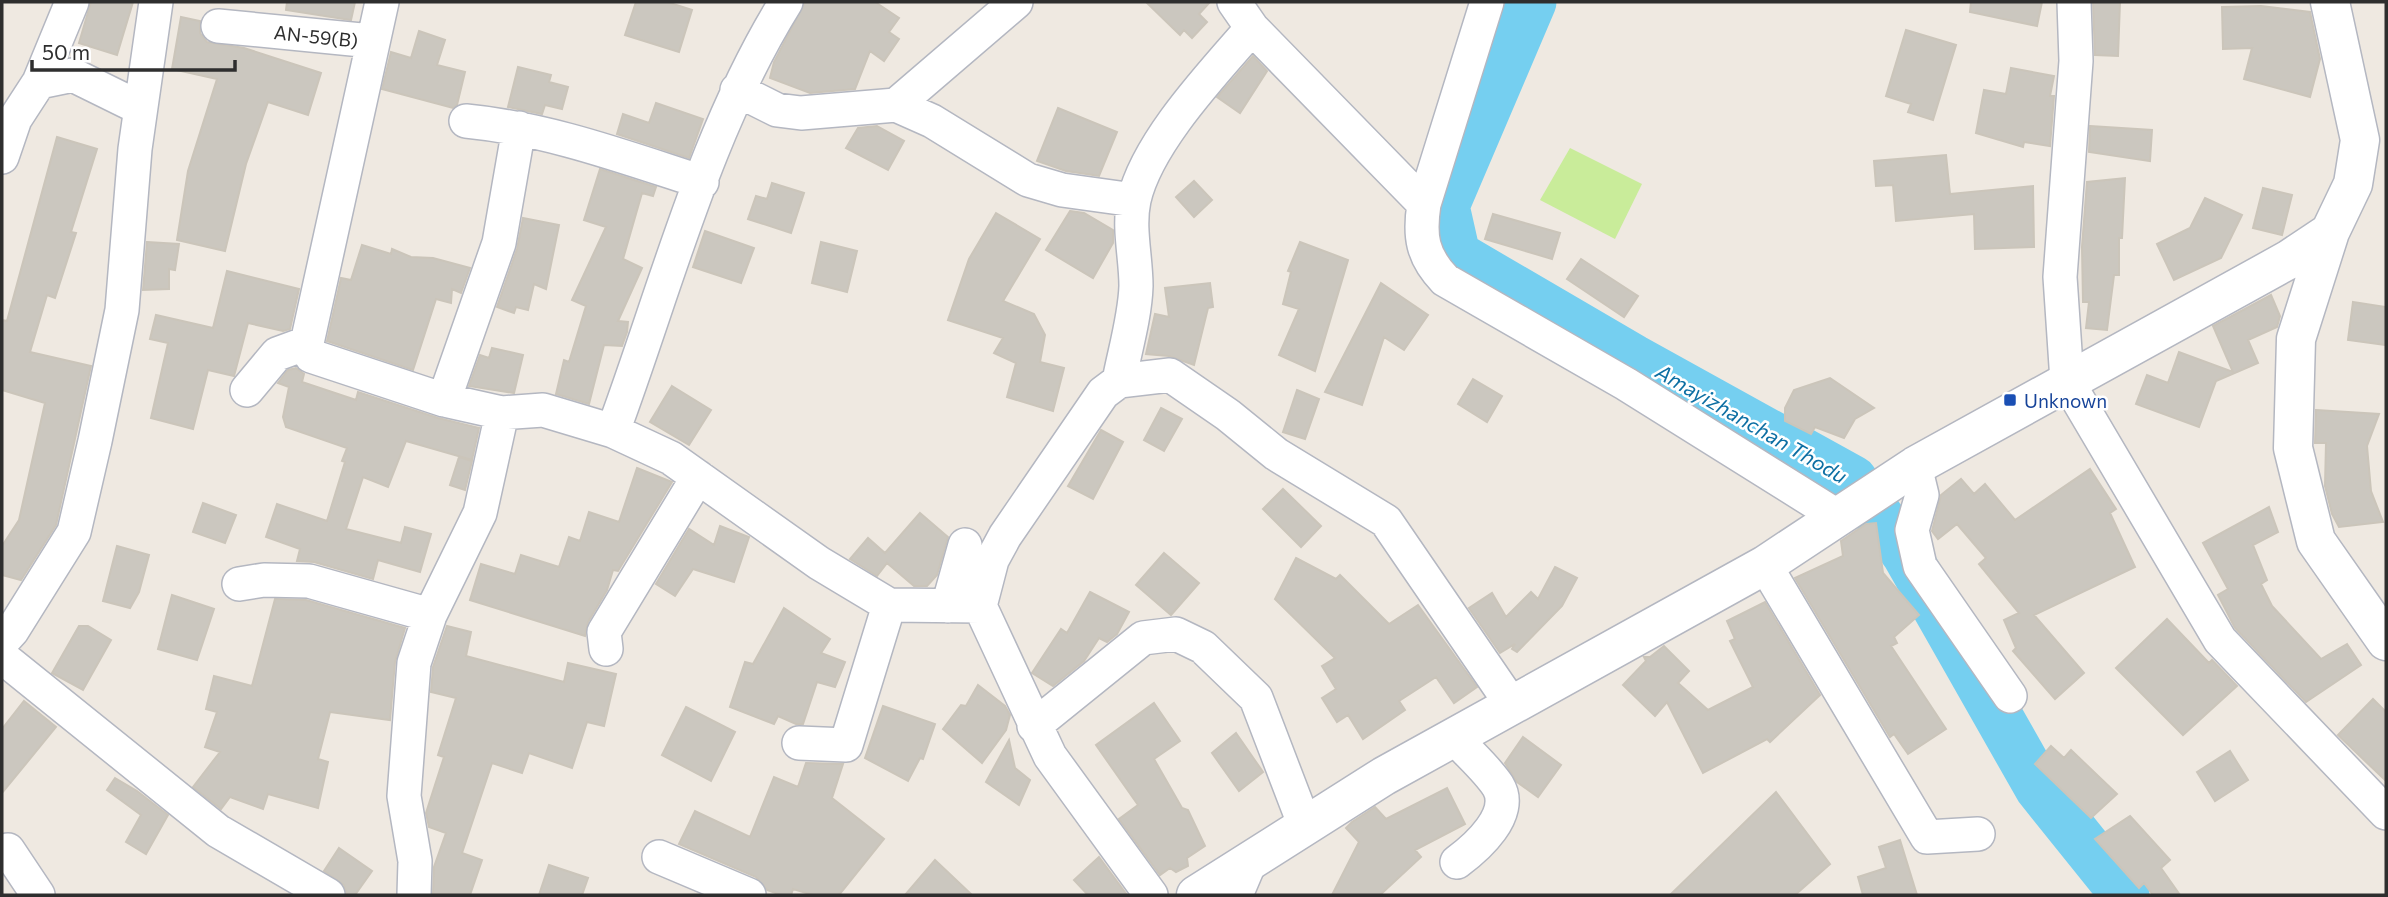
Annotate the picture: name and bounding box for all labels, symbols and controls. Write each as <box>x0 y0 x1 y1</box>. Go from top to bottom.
street label: AN-59(B) <box>273 20 359 52</box>
scale bar <box>32 28 234 72</box>
text: 50 m <box>42 39 90 64</box>
water label: Amayizhanchan Thodu <box>1651 358 1852 488</box>
place label: Unknown <box>2024 389 2107 412</box>
marker: Unknown <box>2002 392 2018 408</box>

